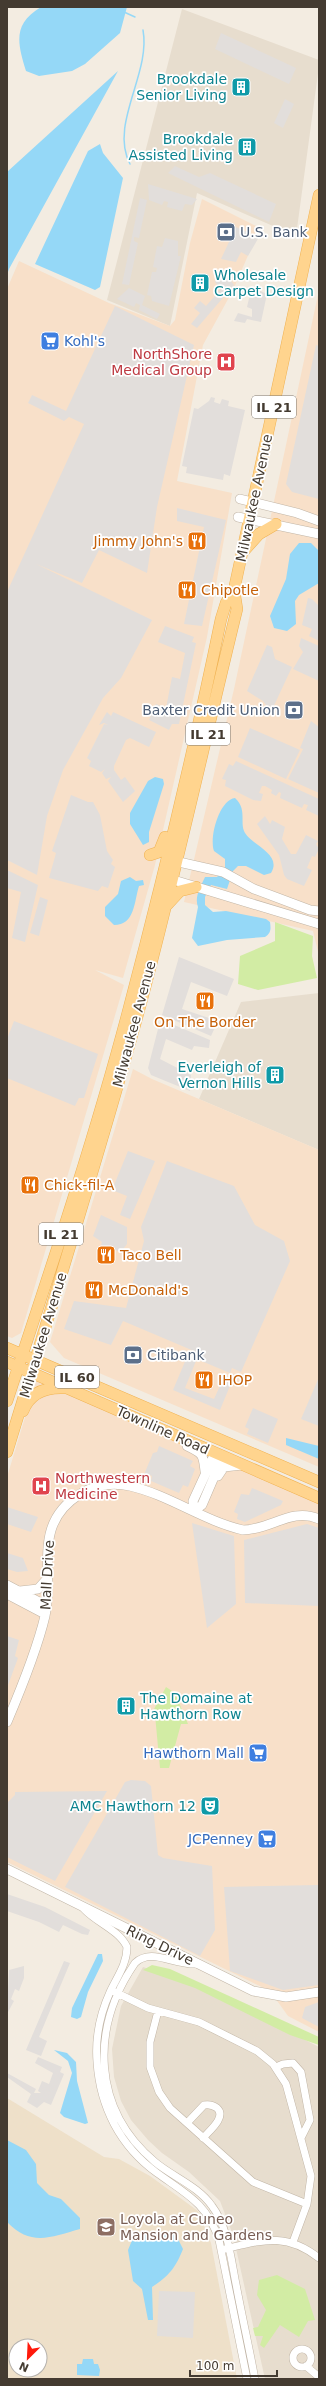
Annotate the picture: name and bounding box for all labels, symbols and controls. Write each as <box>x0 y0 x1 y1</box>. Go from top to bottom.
place label: Brookdale Senior Living <box>136 71 227 103</box>
building icon: Brookdale Senior Living <box>230 76 252 98</box>
place label: Brookdale Assisted Living <box>129 131 233 163</box>
building icon: Brookdale Assisted Living <box>236 136 258 158</box>
bank icon: U.S. Bank <box>215 221 237 243</box>
place label: U.S. Bank <box>240 224 309 240</box>
place label: Wholesale Carpet Design <box>214 267 314 299</box>
building icon: Wholesale Carpet Design <box>189 272 211 294</box>
supermarket icon: Kohl's <box>39 330 61 352</box>
place label: Kohl's <box>64 333 105 349</box>
place label: NorthShore Medical Group <box>111 346 212 378</box>
hospital icon: NorthShore Medical Group <box>215 351 237 373</box>
road number: IL 21 <box>252 396 296 418</box>
street label: Milwaukee Avenue <box>233 433 275 563</box>
restaurant icon: Jimmy John's <box>186 530 208 552</box>
place label: Jimmy John's <box>92 533 183 549</box>
restaurant icon: Chipotle <box>176 579 198 601</box>
place label: Chipotle <box>201 582 259 598</box>
bank icon: Baxter Credit Union <box>283 699 305 721</box>
place label: Baxter Credit Union <box>142 702 280 718</box>
road number: IL 21 <box>186 723 230 745</box>
street label: Milwaukee Avenue <box>109 959 159 1089</box>
restaurant icon: On The Border <box>194 990 216 1012</box>
place label: On The Border <box>154 1014 256 1030</box>
place label: Everleigh of Vernon Hills <box>177 1059 262 1091</box>
building icon: Everleigh of Vernon Hills <box>264 1064 286 1086</box>
restaurant icon: Chick-fil-A <box>19 1174 41 1196</box>
place label: Chick-fil-A <box>44 1177 115 1193</box>
road number: IL 21 <box>39 1223 83 1245</box>
restaurant icon: Taco Bell <box>95 1244 117 1266</box>
place label: Taco Bell <box>119 1247 182 1263</box>
street label: Milwaukee Avenue <box>16 1270 70 1400</box>
restaurant icon: McDonald's <box>83 1279 105 1301</box>
place label: McDonald's <box>108 1282 189 1298</box>
bank icon: Citibank <box>122 1344 144 1366</box>
place label: Citibank <box>147 1347 205 1363</box>
road number: IL 60 <box>55 1366 99 1388</box>
restaurant icon: IHOP <box>193 1369 215 1391</box>
place label: IHOP <box>218 1372 252 1388</box>
street label: Townline Road <box>113 1402 212 1458</box>
place label: Northwestern Medicine <box>55 1470 150 1502</box>
hospital icon: Northwestern Medicine <box>30 1475 52 1497</box>
street label: Mall Drive <box>37 1540 57 1610</box>
place label: The Domaine at Hawthorn Row <box>139 1690 252 1722</box>
building icon: The Domaine at Hawthorn Row <box>115 1695 137 1717</box>
supermarket icon: Hawthorn Mall <box>247 1742 269 1764</box>
place label: Hawthorn Mall <box>143 1745 244 1761</box>
theatre icon: AMC Hawthorn 12 <box>199 1795 221 1817</box>
place label: AMC Hawthorn 12 <box>70 1798 196 1814</box>
supermarket icon: JCPenney <box>256 1828 278 1850</box>
place label: JCPenney <box>187 1831 253 1847</box>
street label: Ring Drive <box>124 1922 196 1968</box>
place label: Loyola at Cuneo Mansion and Gardens <box>120 2211 272 2243</box>
school or university icon: Loyola at Cuneo Mansion and Gardens <box>95 2216 117 2238</box>
north arrow <box>8 2338 48 2378</box>
scale bar <box>190 2352 277 2378</box>
text: N <box>17 2359 31 2374</box>
text: 100 m <box>196 2359 234 2373</box>

